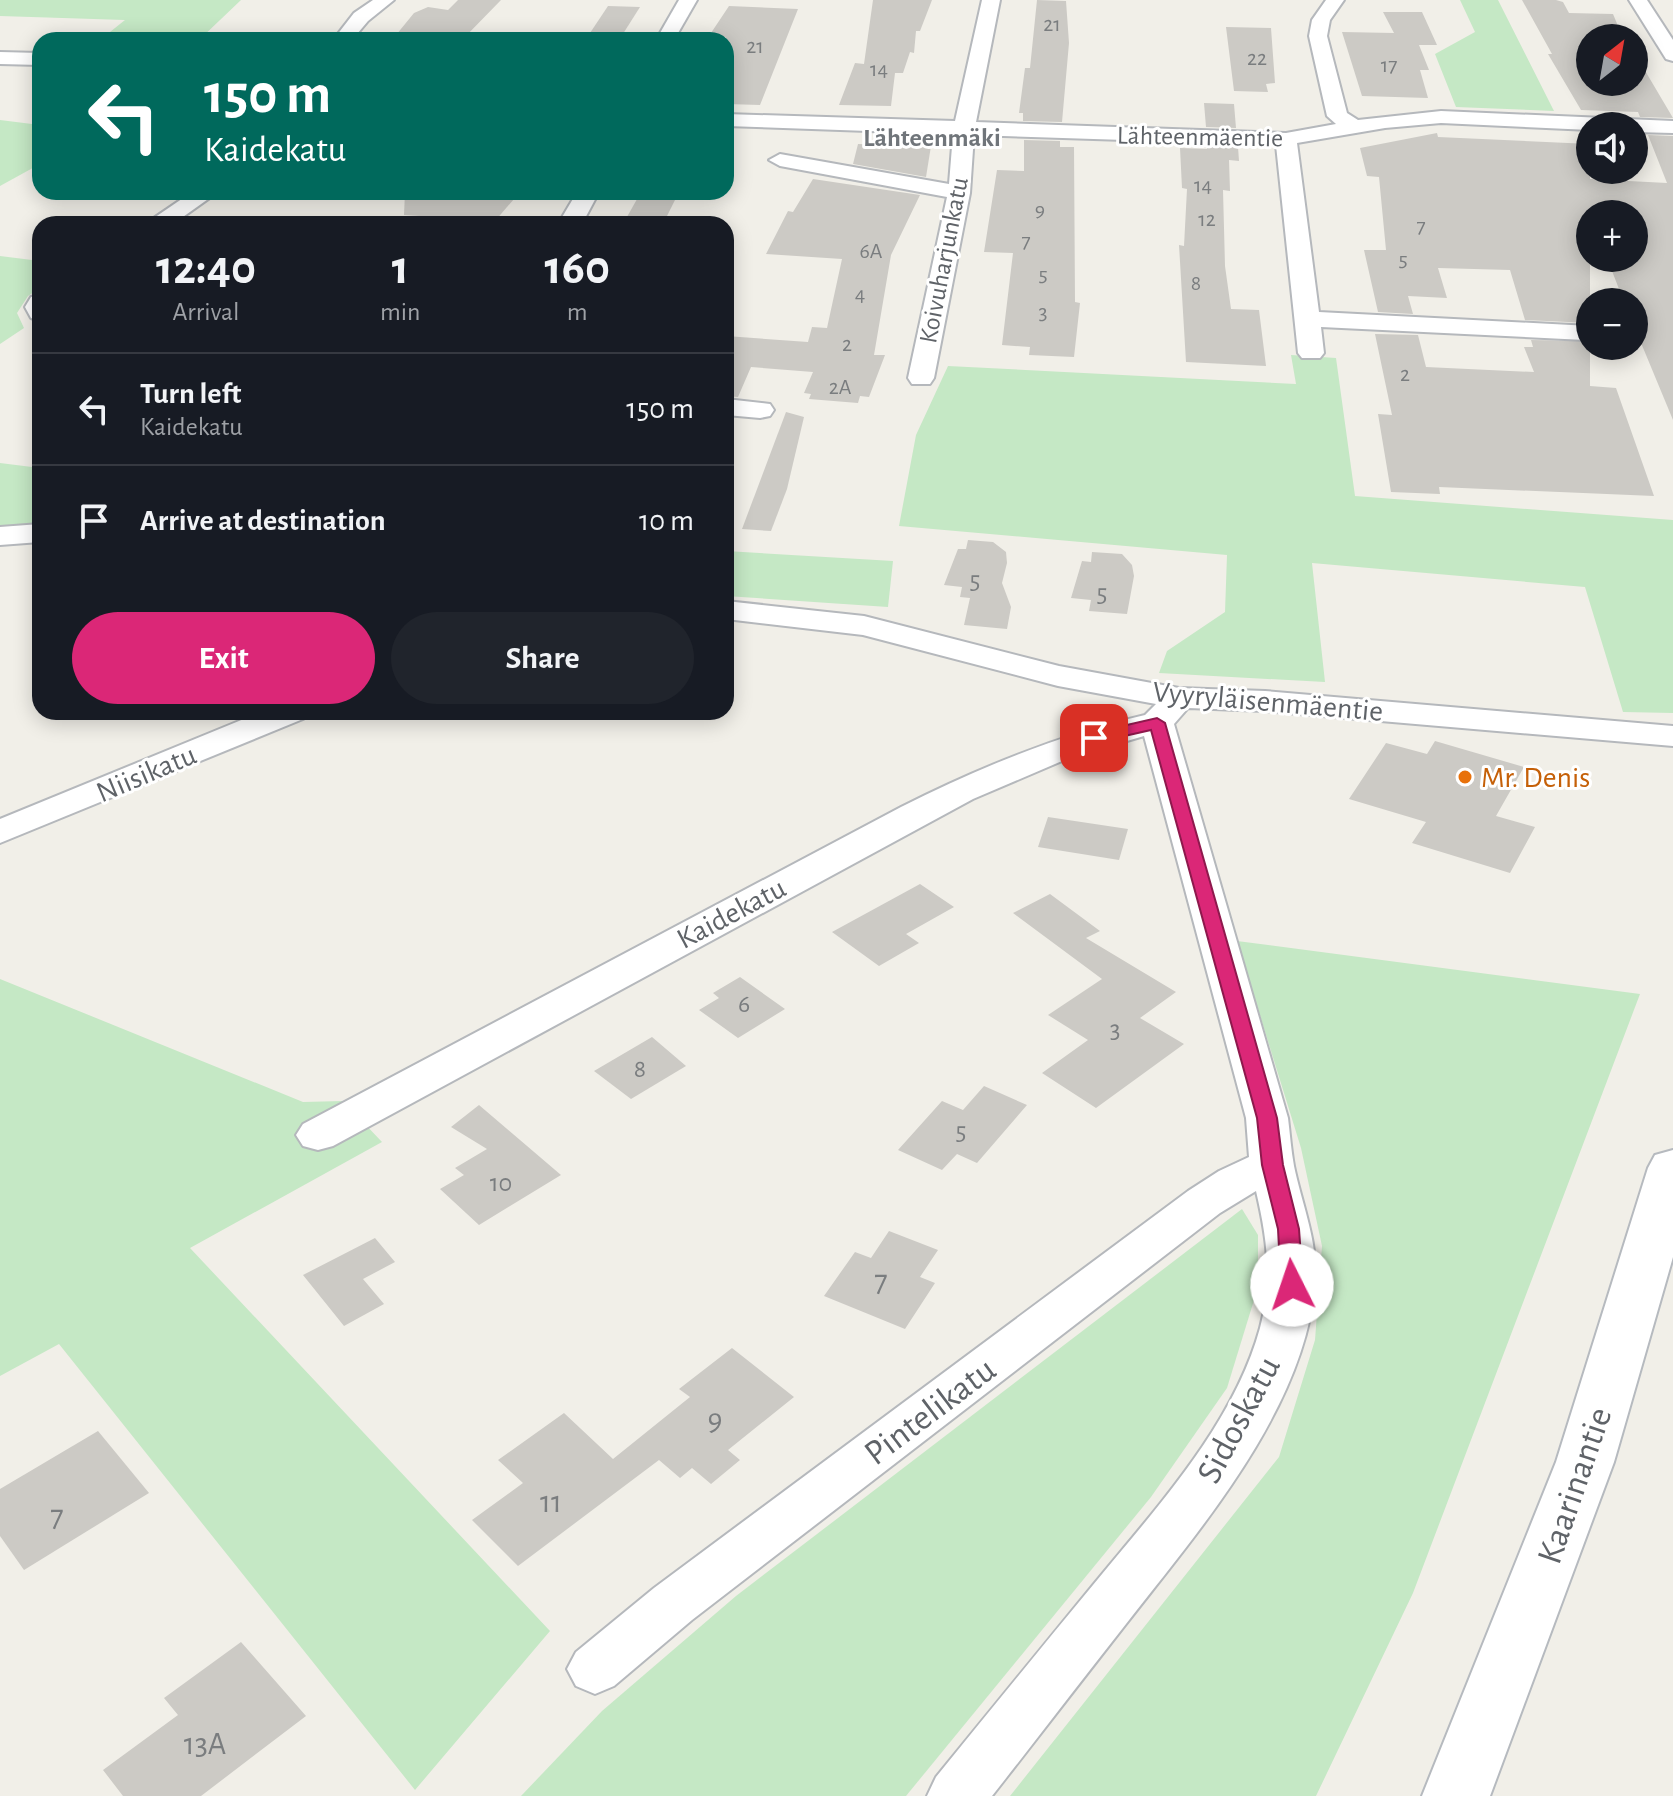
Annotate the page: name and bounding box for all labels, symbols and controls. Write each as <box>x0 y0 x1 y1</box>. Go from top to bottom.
house number: 21 <box>1043 13 1061 35</box>
north arrow <box>1576 24 1648 96</box>
map controls <box>1576 24 1648 360</box>
house number: 21 <box>746 35 764 57</box>
house number: 22 <box>1247 47 1267 69</box>
house number: 17 <box>1381 54 1397 76</box>
house number: 14 <box>870 58 888 80</box>
icon: left <box>72 64 176 168</box>
text: 150 m <box>204 67 331 123</box>
button: sound <box>1576 112 1648 184</box>
street label: Lähteenmäentie <box>1117 123 1283 151</box>
district label: Lähteenmäki <box>863 125 1001 151</box>
text: Kaidekatu <box>204 132 346 168</box>
house number: 14 <box>1194 174 1212 196</box>
street label: Koivuharjunkatu <box>915 175 973 346</box>
house number: 9 <box>1035 198 1045 220</box>
button: + <box>1576 200 1648 272</box>
house number: 12 <box>1198 208 1216 230</box>
house number: 7 <box>1416 215 1426 237</box>
house number: 7 <box>1021 230 1031 252</box>
house number: 6A <box>859 240 883 262</box>
text: 12:40 <box>156 245 256 293</box>
text: 1 <box>392 245 409 293</box>
text: 160 <box>545 245 610 293</box>
house number: 5 <box>1398 248 1408 270</box>
house number: 5 <box>1038 263 1048 285</box>
house number: 8 <box>1191 272 1201 294</box>
house number: 4 <box>855 283 865 305</box>
button: − <box>1576 288 1648 360</box>
text: Arrival <box>173 299 239 325</box>
text: min <box>380 299 421 325</box>
text: m <box>567 299 588 325</box>
house number: 3 <box>1038 301 1048 323</box>
house number: 2 <box>842 333 852 355</box>
house number: 2 <box>1400 363 1410 385</box>
house number: 2A <box>829 376 852 398</box>
text: Turn left <box>140 379 241 409</box>
icon: left <box>72 387 116 431</box>
text: 150 m <box>626 394 694 424</box>
text: Kaidekatu <box>140 414 243 440</box>
icon: arrive <box>72 499 116 543</box>
text: Arrive at destination <box>140 506 386 536</box>
text: 10 m <box>639 506 694 536</box>
house number: 5 <box>970 567 980 593</box>
house number: 5 <box>1097 580 1107 606</box>
button: Exit <box>72 612 375 704</box>
button: Share <box>391 612 694 704</box>
street label: Vyyryläisenmäentie <box>1151 677 1384 727</box>
pin <box>1060 704 1128 772</box>
icon: arrive <box>1072 716 1116 760</box>
street label: Niisikatu <box>92 740 201 808</box>
place label: Mr. Denis <box>1481 763 1590 793</box>
marker: Mr. Denis <box>1456 768 1474 786</box>
street label: Kaidekatu <box>672 873 791 955</box>
house number: 6 <box>738 991 750 1017</box>
house number: 3 <box>1110 1017 1120 1043</box>
house number: 8 <box>634 1056 646 1082</box>
house number: 5 <box>956 1118 966 1144</box>
house number: 10 <box>490 1170 512 1196</box>
position arrow <box>1250 1243 1334 1327</box>
house number: 7 <box>874 1265 888 1297</box>
street label: Pintelikatu <box>858 1351 1002 1472</box>
street label: Sidoskatu <box>1191 1351 1287 1489</box>
street label: Kaarinantie <box>1531 1403 1618 1568</box>
house number: 9 <box>707 1404 723 1436</box>
house number: 11 <box>540 1486 562 1518</box>
house number: 7 <box>50 1500 64 1532</box>
house number: 13A <box>184 1728 226 1760</box>

